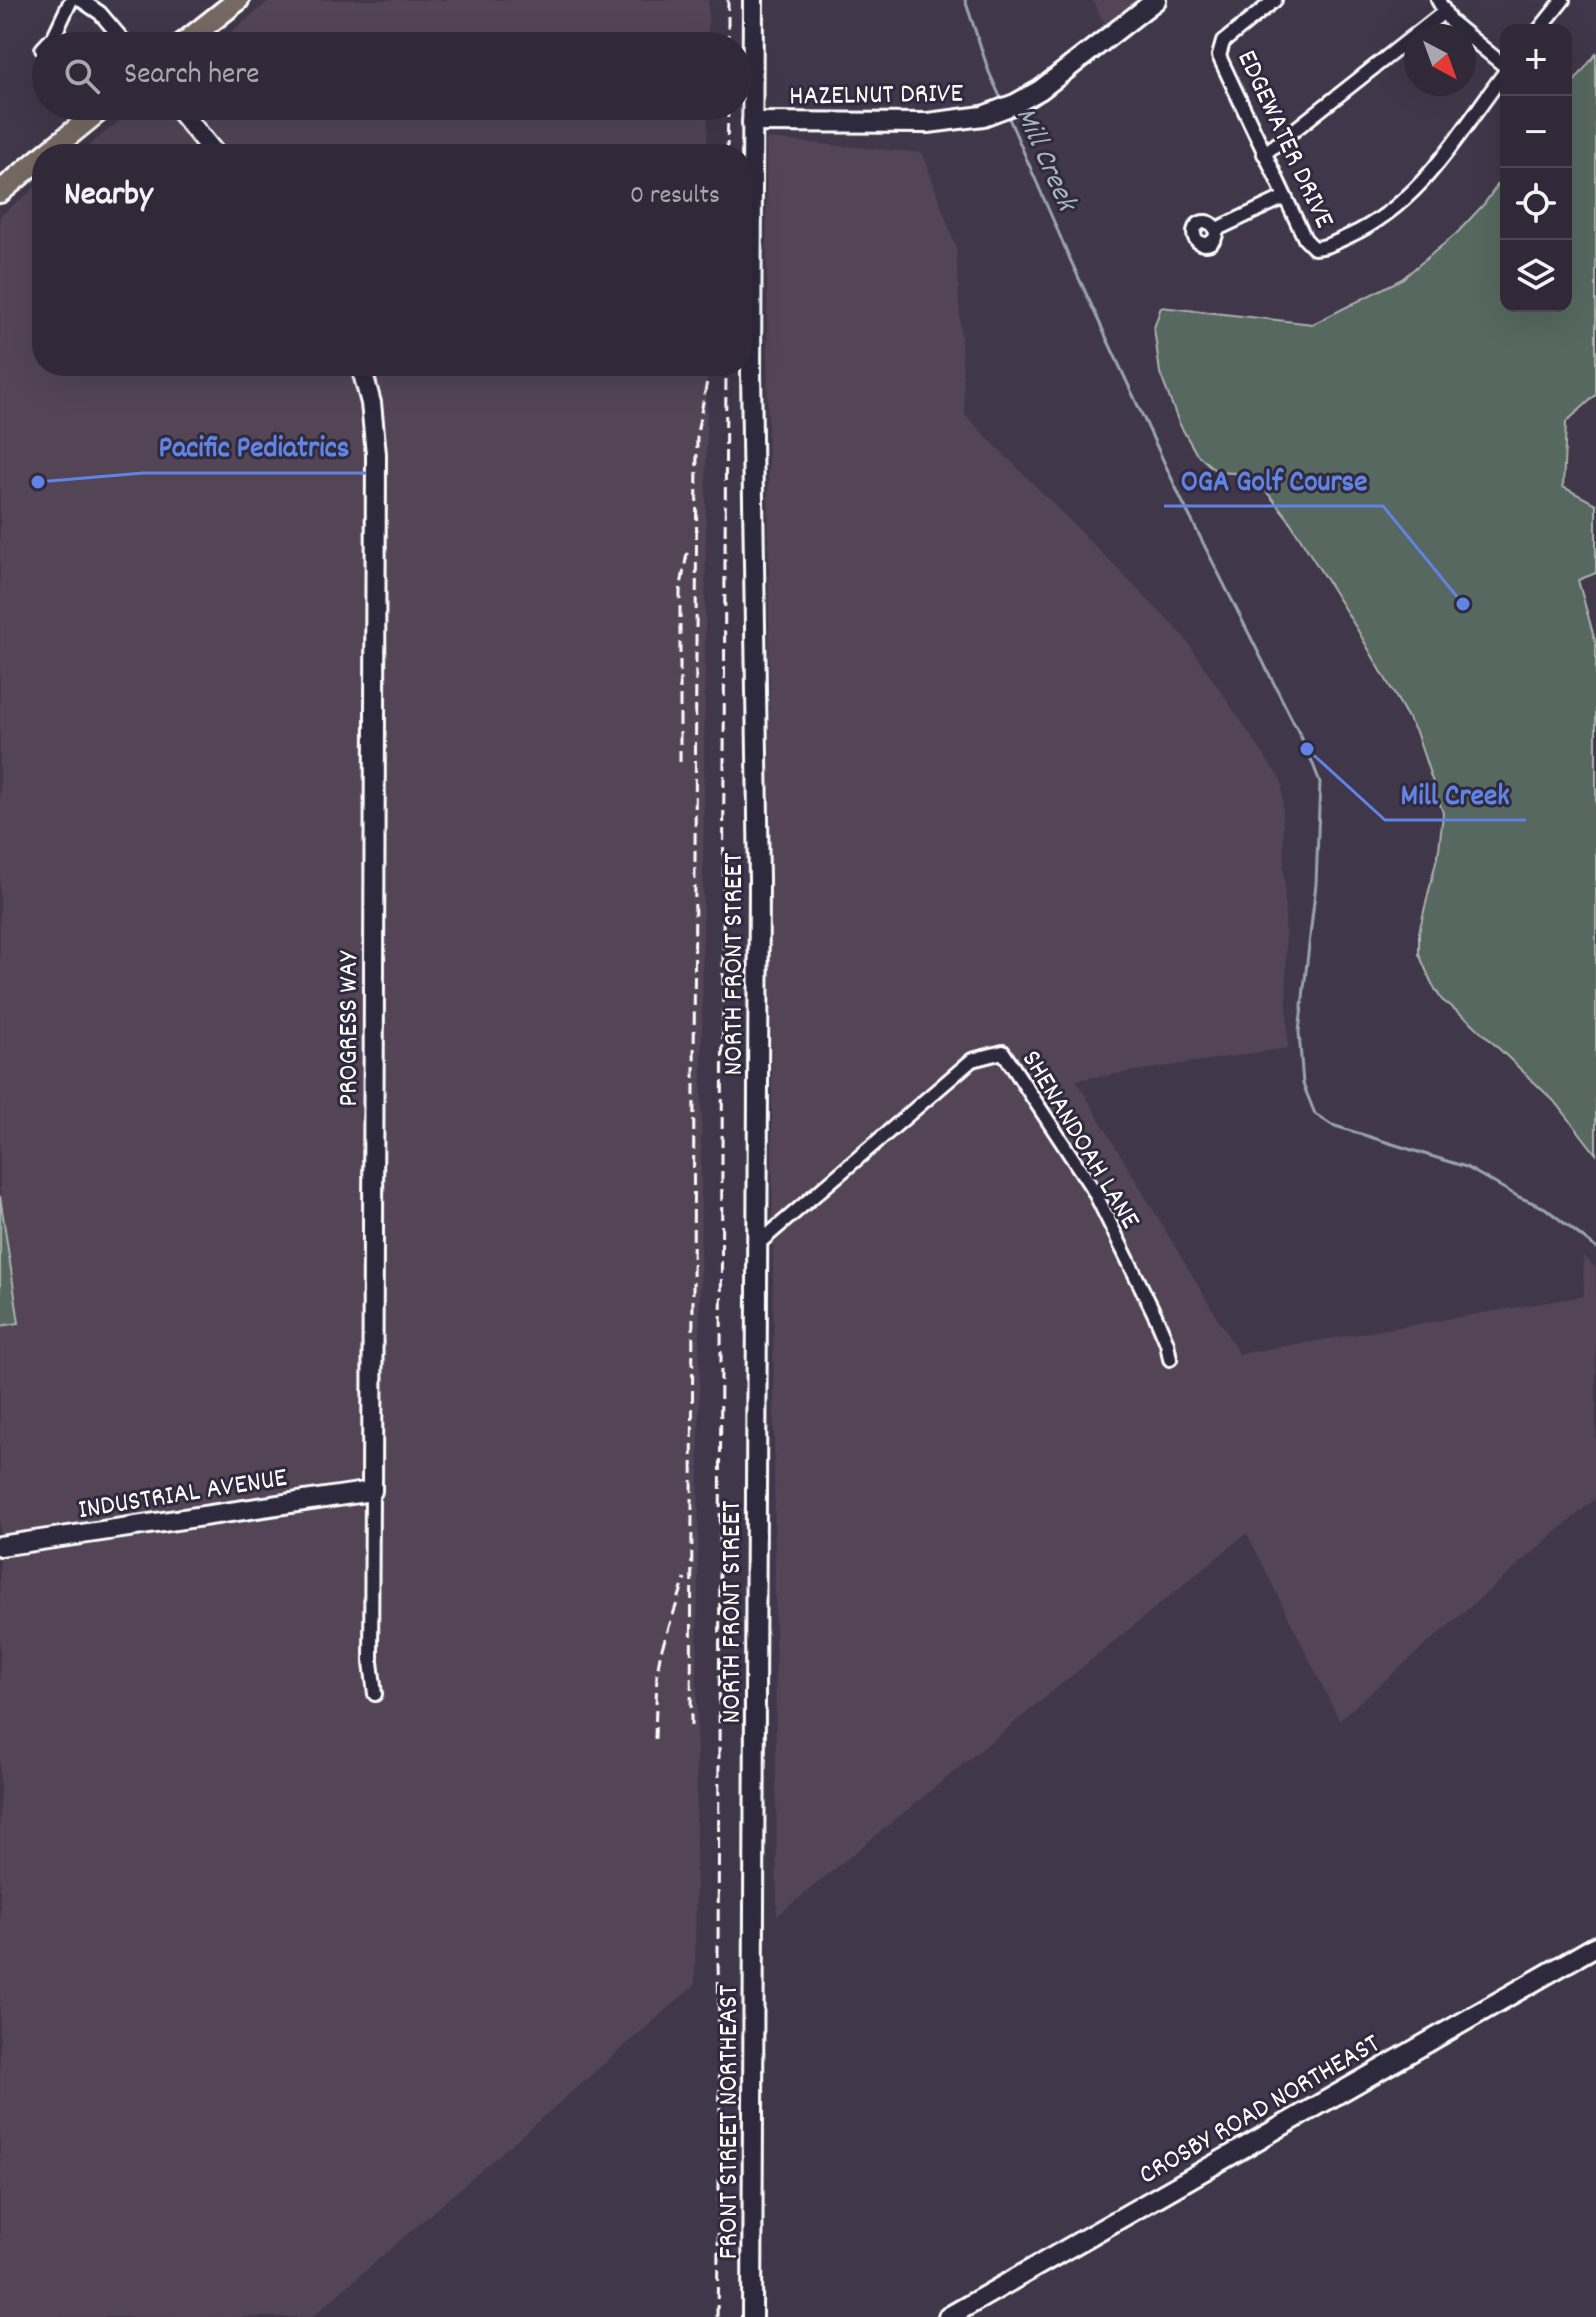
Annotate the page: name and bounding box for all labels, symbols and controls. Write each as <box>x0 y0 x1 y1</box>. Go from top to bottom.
north arrow <box>1404 24 1476 96</box>
map controls <box>1500 24 1572 312</box>
button: + <box>1500 24 1572 96</box>
search box <box>32 32 752 120</box>
street label: EDGEWATER DRIVE <box>1225 45 1342 236</box>
icon: search <box>60 54 104 98</box>
text: Search here <box>124 55 260 98</box>
street label: HAZELNUT DRIVE <box>789 75 964 119</box>
button: − <box>1500 96 1572 168</box>
water label: Mill Creek <box>1002 101 1087 221</box>
button: locate <box>1500 168 1572 240</box>
text: Nearby <box>64 172 153 221</box>
text: 0 results <box>630 178 720 215</box>
button: layers <box>1500 240 1572 312</box>
callout: Pacific Pediatrics <box>143 419 366 473</box>
text: Pacific Pediatrics <box>159 429 349 472</box>
callout: OGA Golf Course <box>1164 452 1383 506</box>
text: OGA Golf Course <box>1181 463 1367 506</box>
callout: Mill Creek <box>1385 766 1526 820</box>
text: Mill Creek <box>1401 777 1509 820</box>
street label: NORTH FRONT STREET <box>716 853 756 1075</box>
street label: PROGRESS WAY <box>331 950 371 1107</box>
street label: SHENANDOAH LANE <box>1009 1044 1148 1238</box>
street label: INDUSTRIAL AVENUE <box>75 1460 290 1532</box>
street label: NORTH FRONT STREET <box>714 1501 754 1723</box>
street label: FRONT STREET NORTHEAST <box>711 1985 751 2259</box>
street label: CROSBY ROAD NORTHEAST <box>1133 2026 1388 2197</box>

